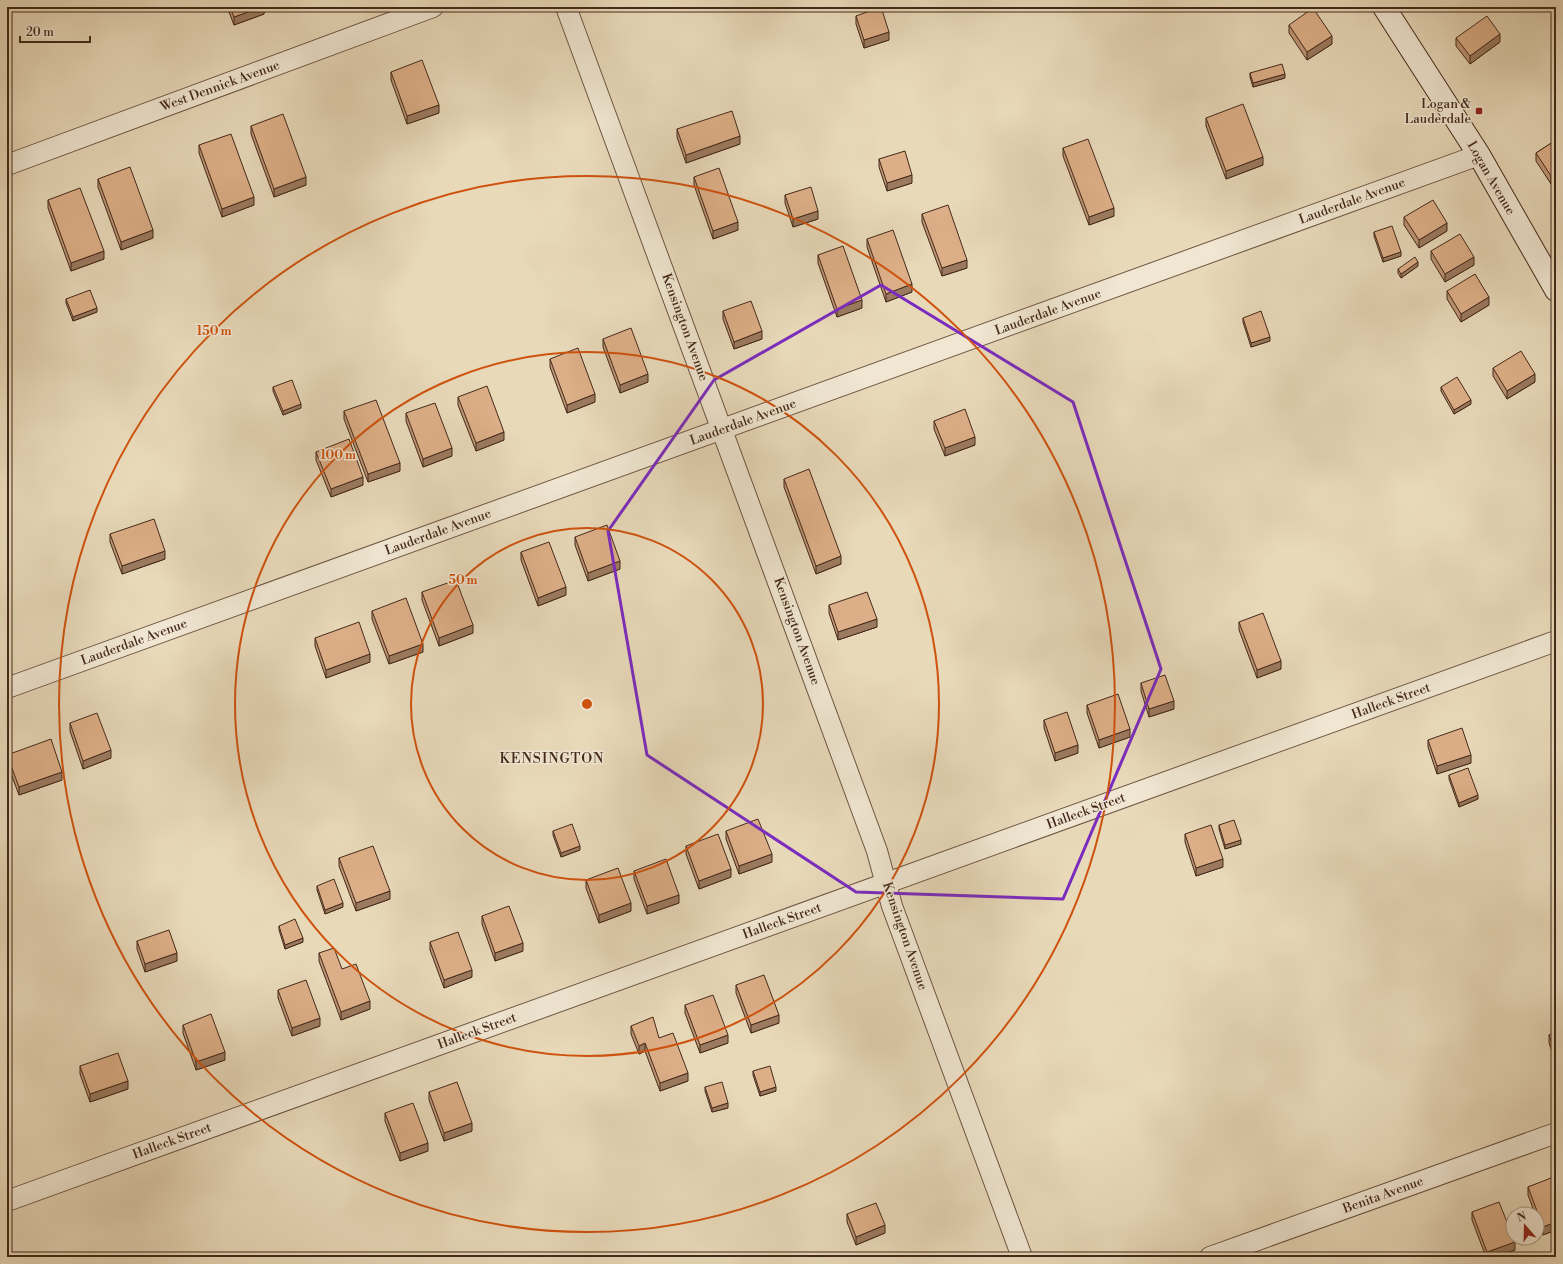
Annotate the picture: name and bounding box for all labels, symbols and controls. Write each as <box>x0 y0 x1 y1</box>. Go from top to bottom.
scale bar <box>20 18 90 44</box>
text: 20 m <box>26 25 54 40</box>
street label: West Dennick Avenue <box>157 57 282 115</box>
place label: Logan & Lauderdale <box>1405 96 1472 127</box>
marker: Logan & Lauderdale <box>1474 106 1484 116</box>
street label: Logan Avenue <box>1463 138 1519 218</box>
street label: Lauderdale Avenue <box>1297 174 1408 228</box>
street label: Kensington Avenue <box>658 271 712 383</box>
street label: Lauderdale Avenue <box>993 285 1104 339</box>
text: 150 m <box>197 324 231 339</box>
street label: Lauderdale Avenue <box>688 395 799 449</box>
text: 100 m <box>320 448 356 463</box>
street label: Lauderdale Avenue <box>383 505 494 559</box>
text: 50 m <box>448 573 478 588</box>
street label: Kensington Avenue <box>770 575 824 687</box>
street label: Lauderdale Avenue <box>79 615 190 669</box>
street label: Halleck Street <box>1349 679 1433 723</box>
centre of rings <box>580 697 594 711</box>
district label: KENSINGTON <box>500 750 604 768</box>
street label: Halleck Street <box>1044 789 1128 833</box>
street label: Kensington Avenue <box>879 880 931 993</box>
street label: Halleck Street <box>740 899 824 943</box>
street label: Halleck Street <box>435 1009 519 1053</box>
street label: Halleck Street <box>130 1119 214 1163</box>
street label: Benita Avenue <box>1340 1173 1426 1217</box>
north arrow <box>1505 1206 1545 1246</box>
text: N <box>1515 1209 1529 1226</box>

